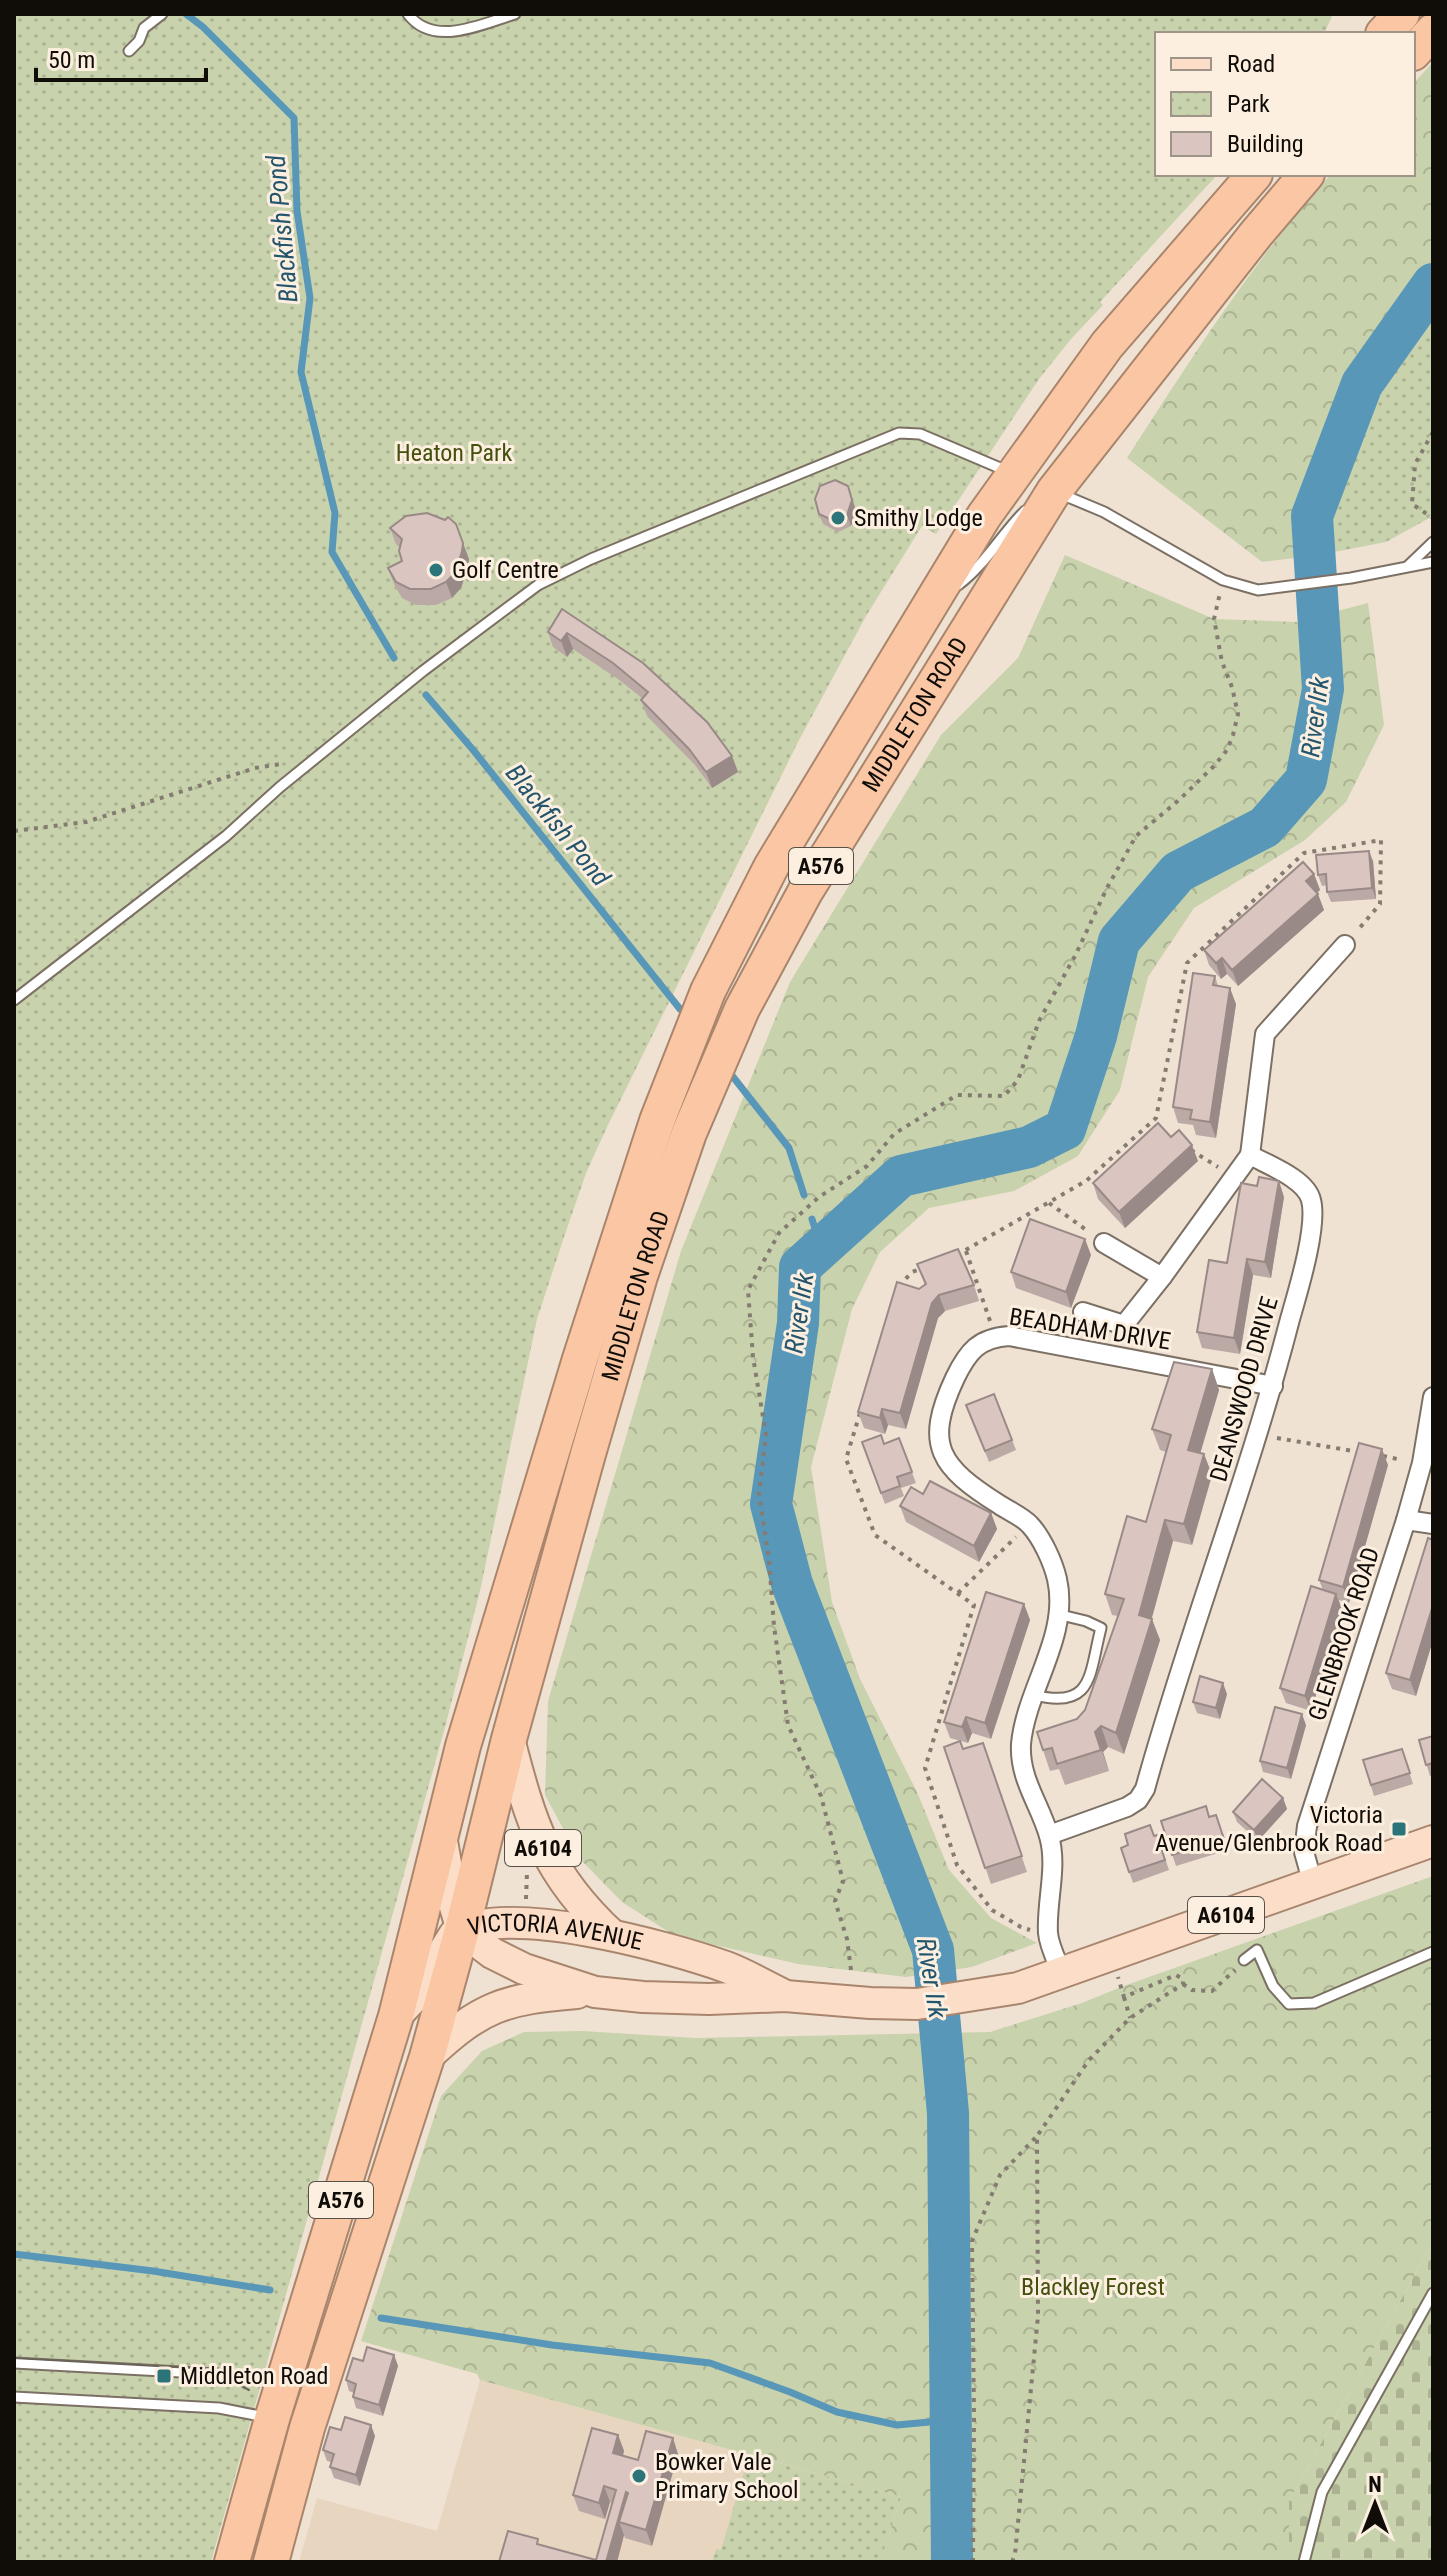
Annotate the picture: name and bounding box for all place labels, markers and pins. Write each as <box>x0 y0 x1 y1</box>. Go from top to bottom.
place label: Smithy Lodge <box>854 504 983 532</box>
marker: Smithy Lodge <box>829 509 847 527</box>
place label: Golf Centre <box>452 556 559 584</box>
marker: Golf Centre <box>427 561 445 579</box>
place label: Victoria Avenue/Glenbrook Road <box>1155 1801 1383 1857</box>
marker: Victoria Avenue/Glenbrook Road <box>1390 1820 1408 1838</box>
place label: Middleton Road <box>180 2362 328 2390</box>
marker: Middleton Road <box>155 2367 173 2385</box>
place label: Bowker Vale Primary School <box>655 2448 798 2504</box>
marker: Bowker Vale Primary School <box>630 2467 648 2485</box>

